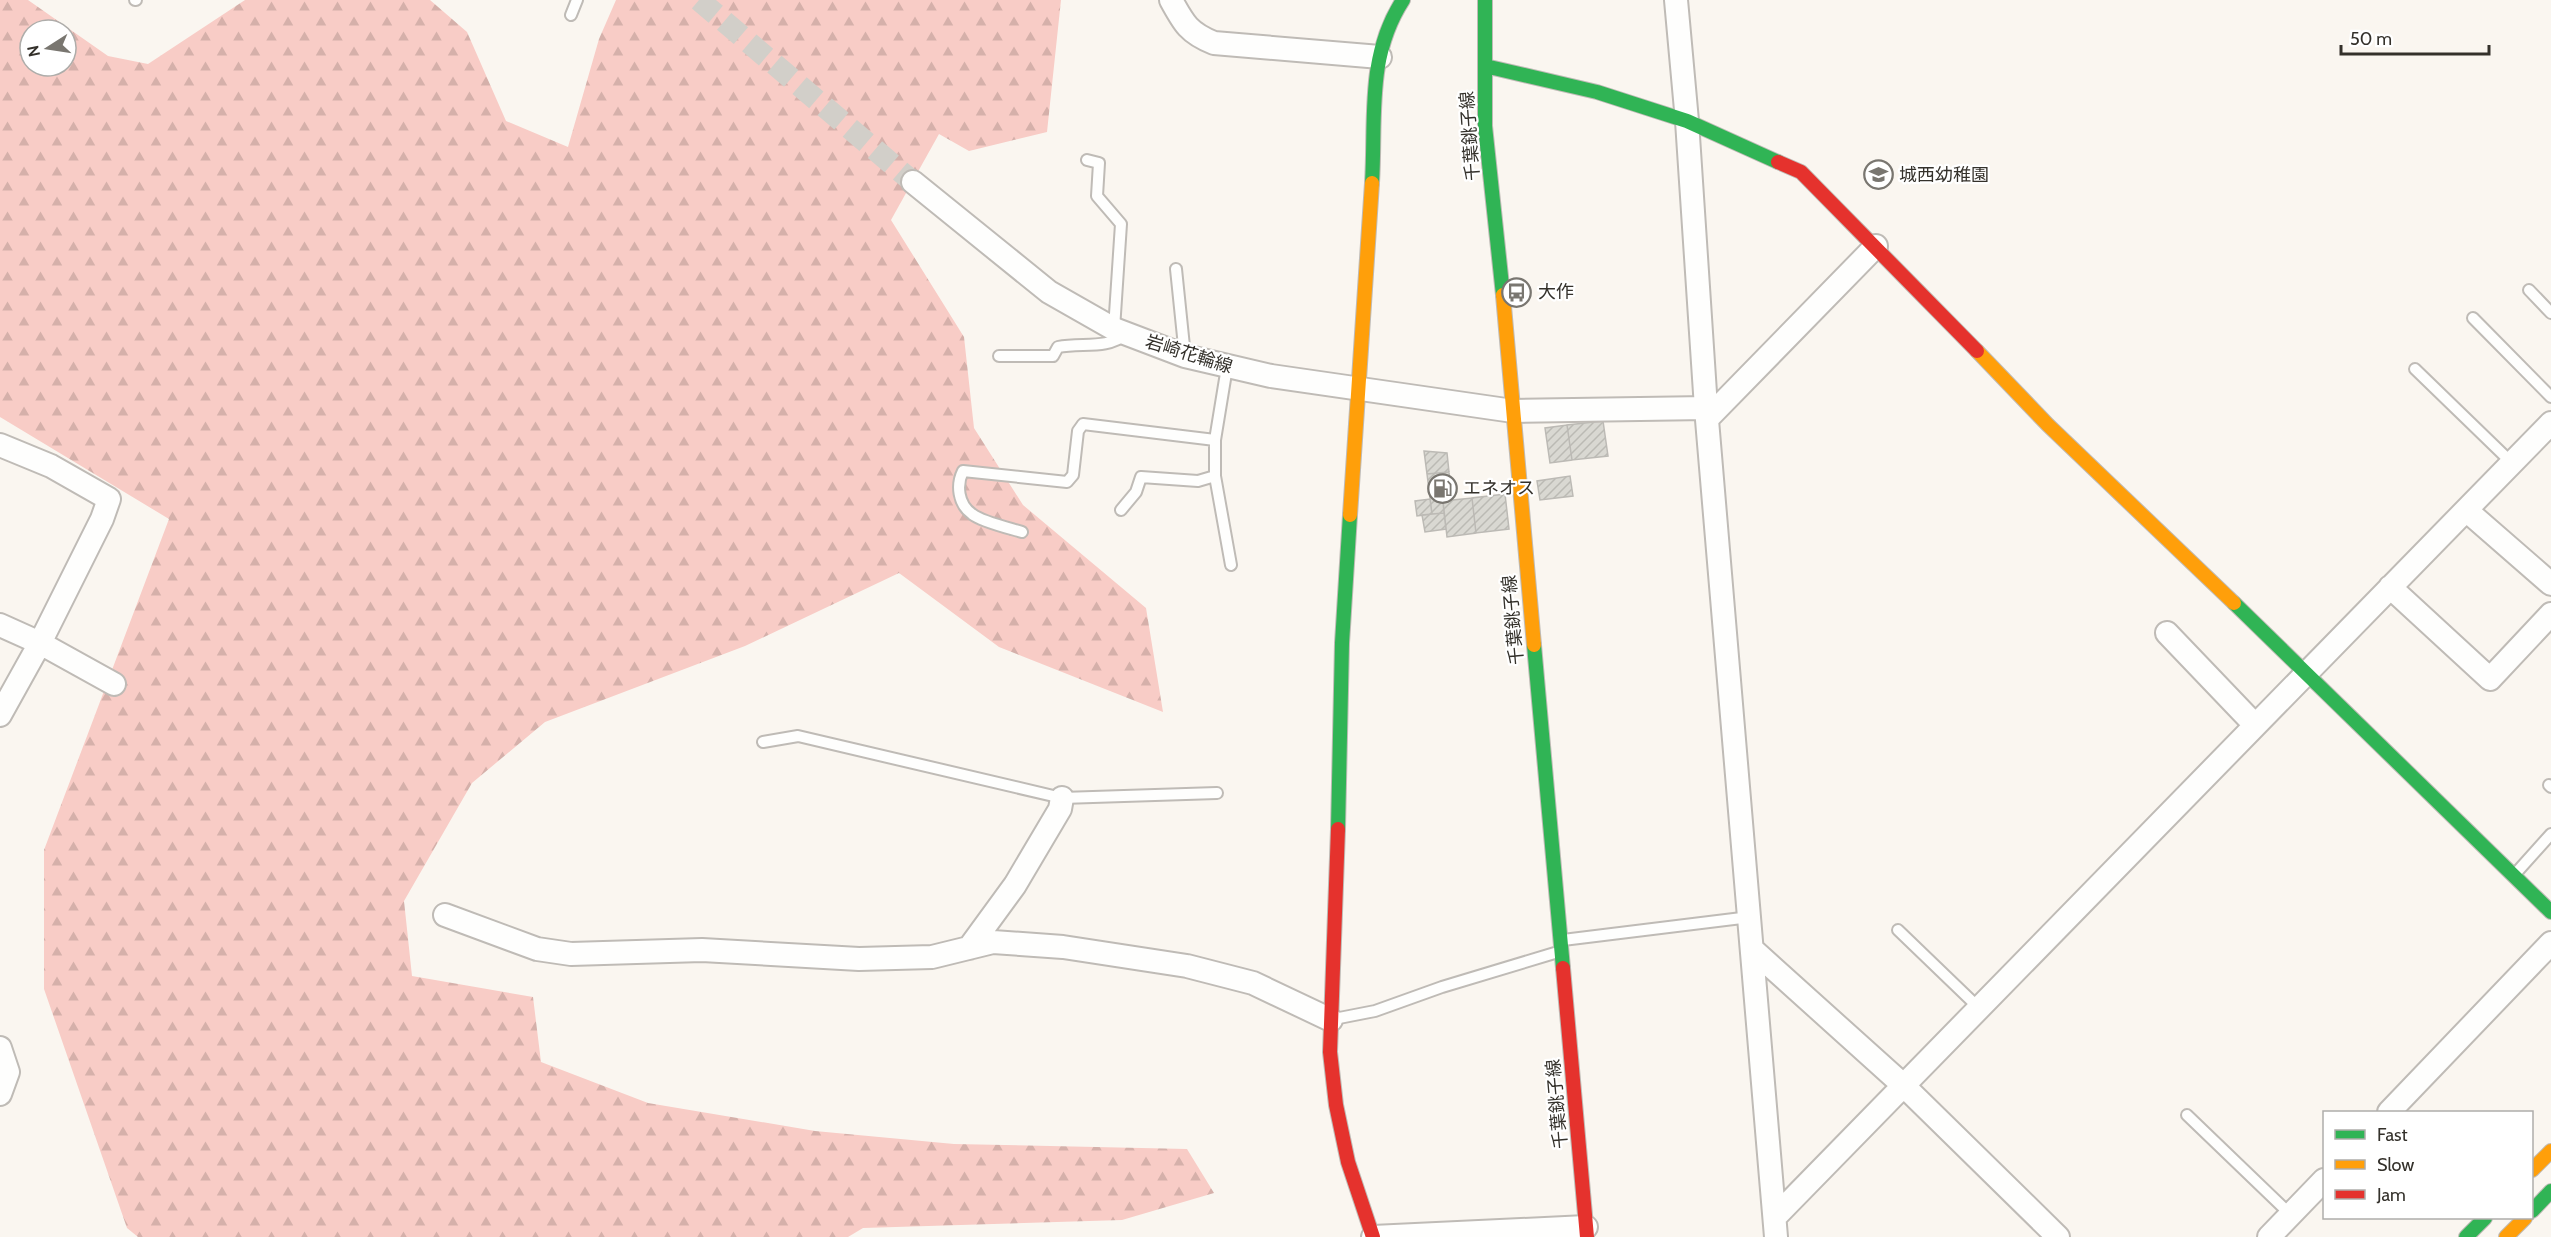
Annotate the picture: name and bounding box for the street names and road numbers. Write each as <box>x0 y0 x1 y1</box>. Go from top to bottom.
street label: 千葉銚子線 <box>1456 90 1484 182</box>
street label: 岩崎花輪線 <box>1143 330 1235 378</box>
street label: 千葉銚子線 <box>1498 574 1528 666</box>
street label: 千葉銚子線 <box>1542 1058 1572 1150</box>

